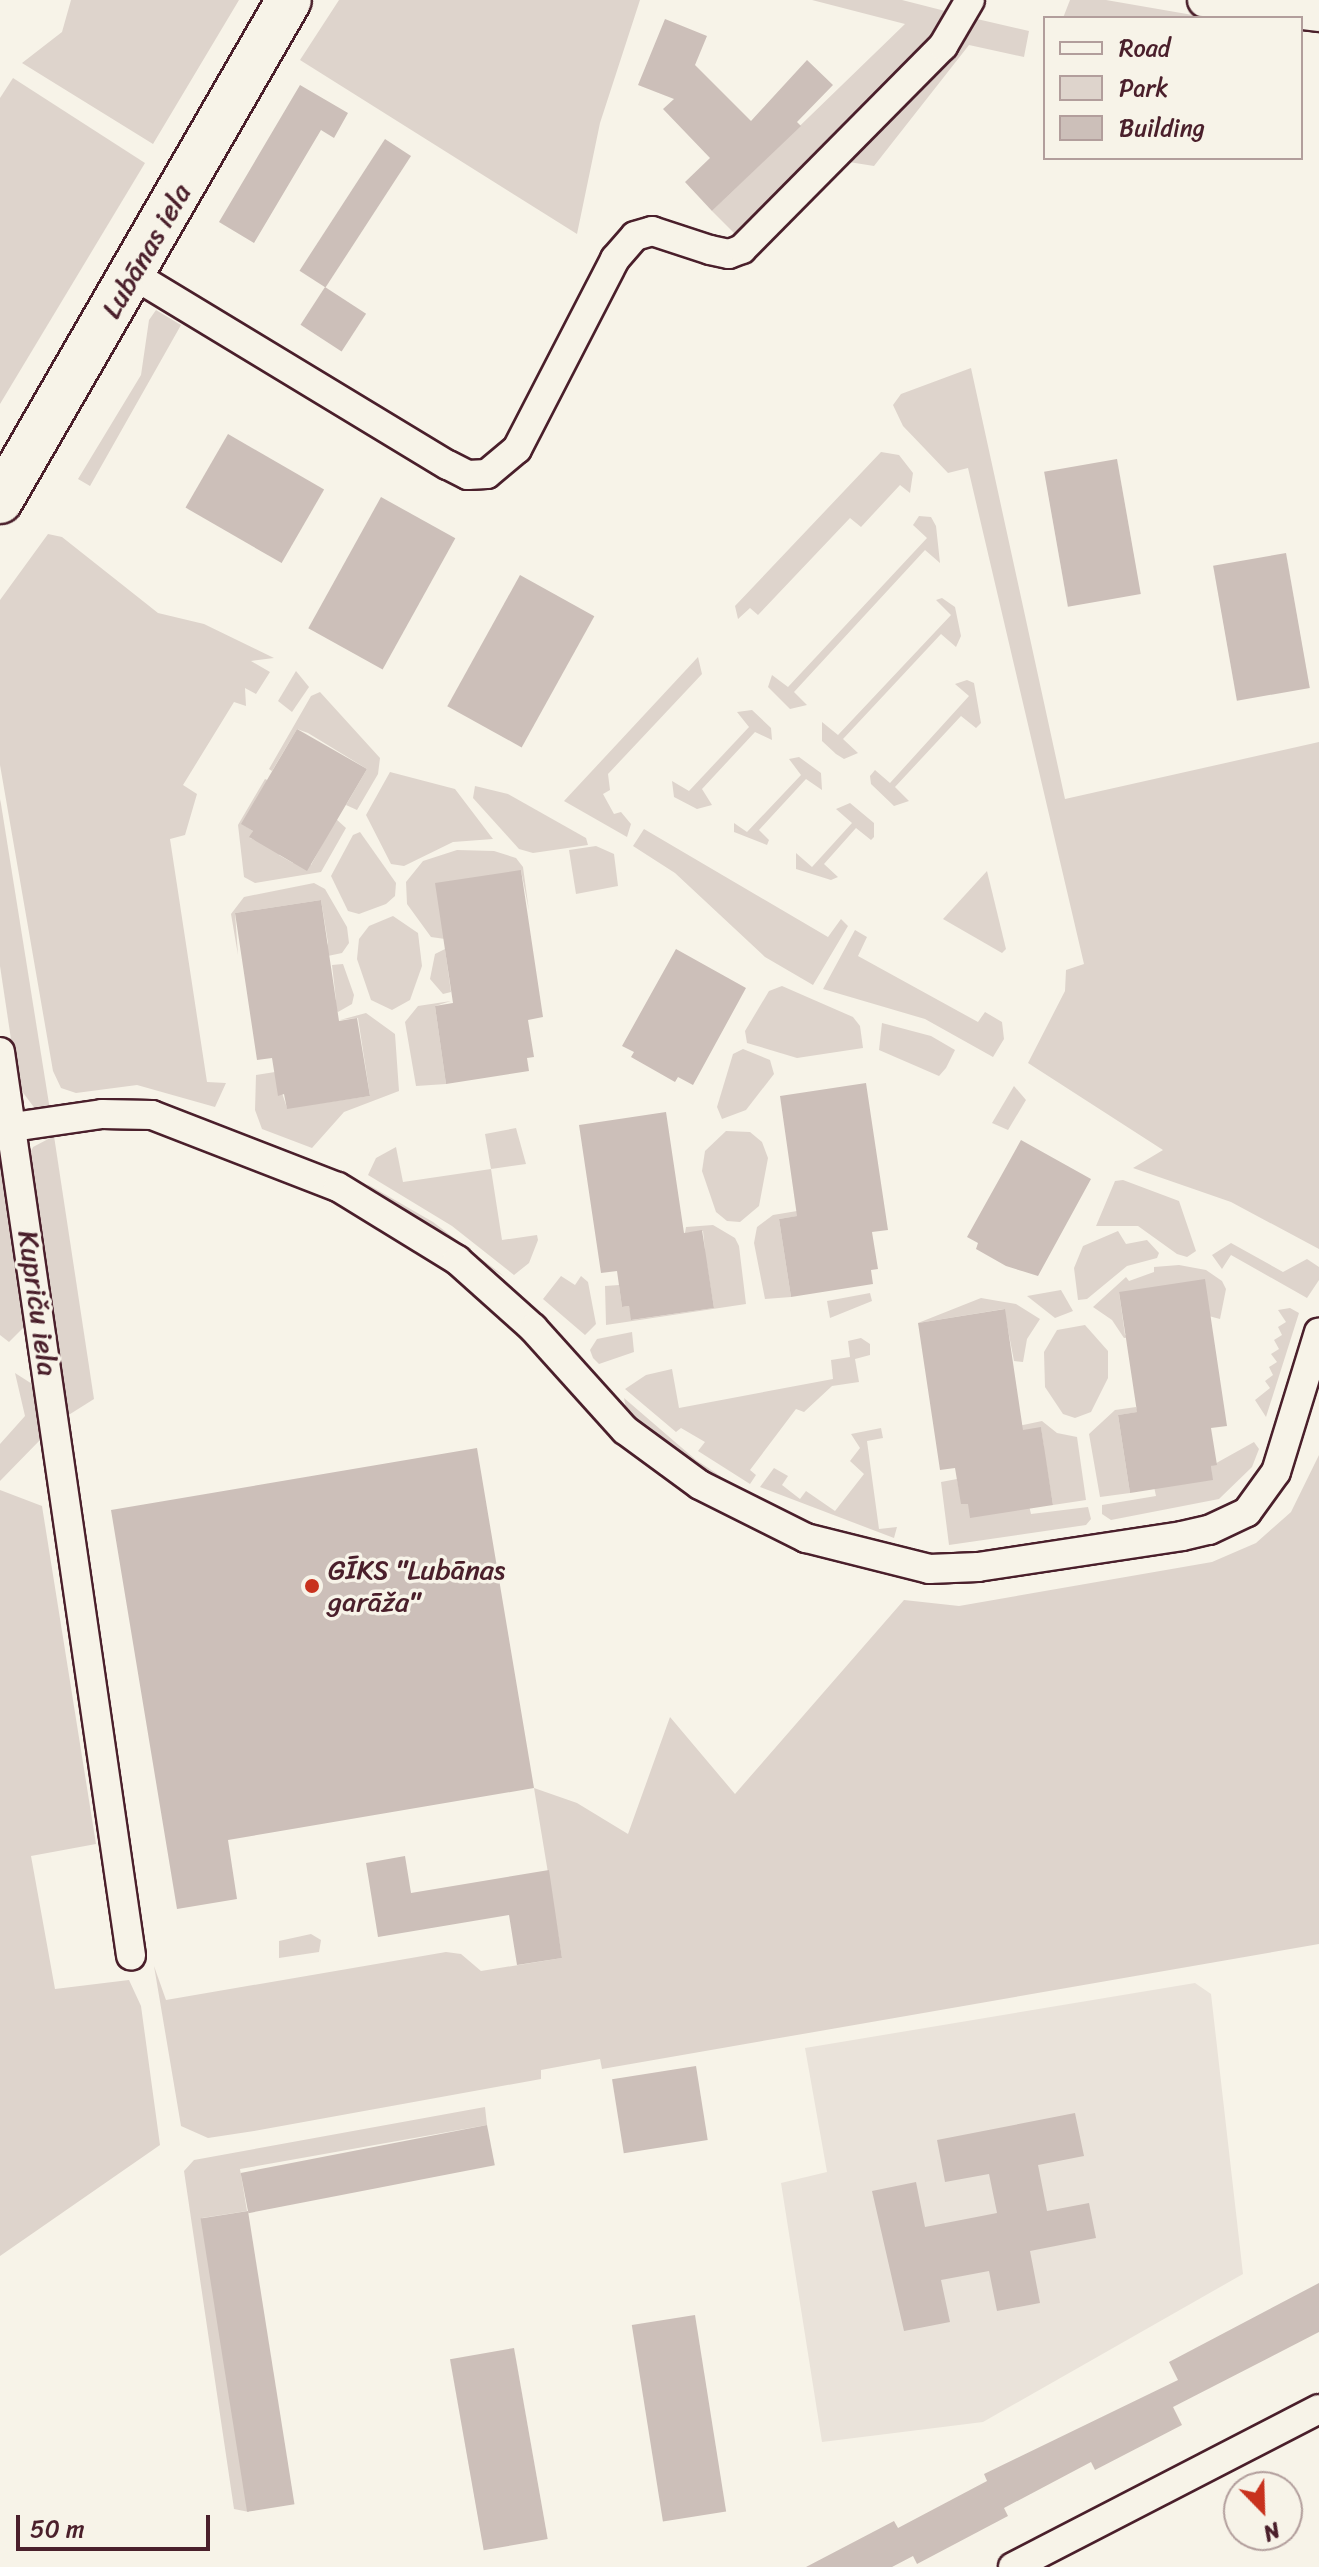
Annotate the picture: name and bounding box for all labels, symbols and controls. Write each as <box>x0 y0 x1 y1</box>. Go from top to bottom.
legend <box>1043 16 1303 160</box>
text: Road <box>1119 27 1170 69</box>
text: Park <box>1119 67 1168 109</box>
text: Building <box>1119 107 1205 149</box>
street label: Lubānas iela <box>94 178 198 324</box>
street label: Kupriču iela <box>11 1228 65 1378</box>
place label: GĪKS "Lubānas garāža" <box>328 1553 505 1619</box>
marker: GĪKS "Lubānas garāža" <box>303 1577 321 1595</box>
north arrow <box>1223 2471 1303 2551</box>
scale bar <box>20 2499 214 2549</box>
text: 50 m <box>30 2508 85 2550</box>
text: N <box>1257 2511 1286 2553</box>

